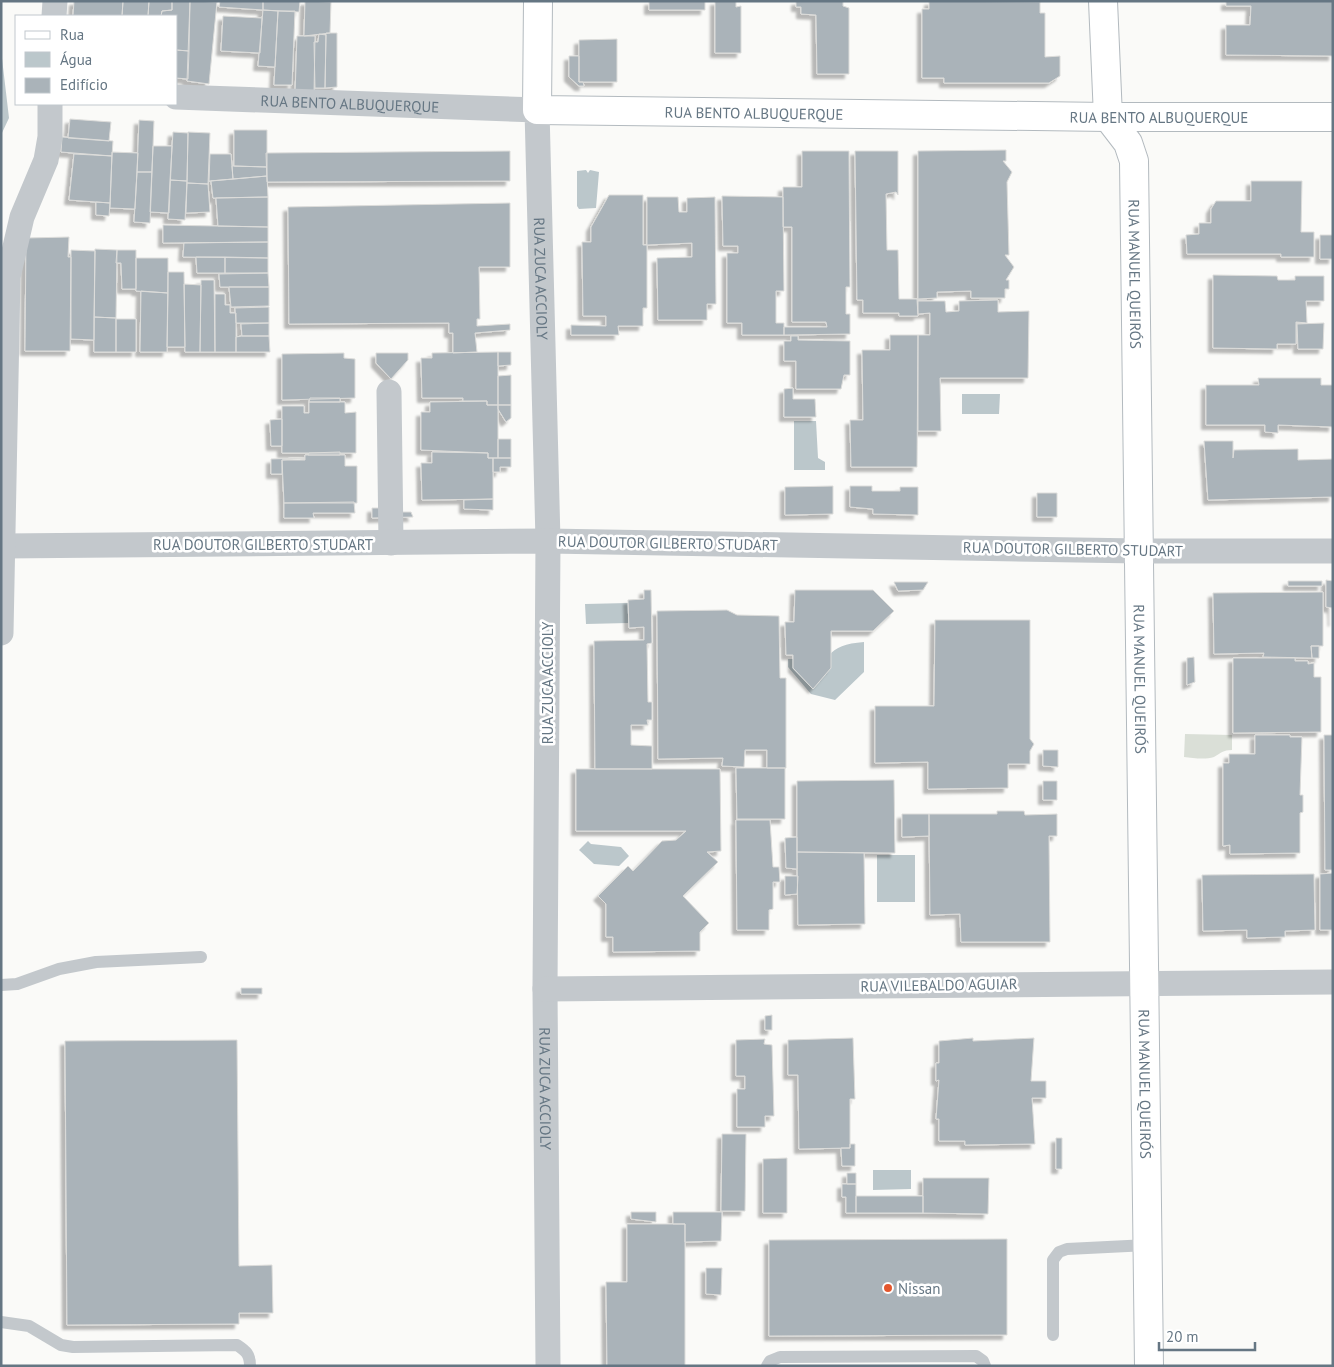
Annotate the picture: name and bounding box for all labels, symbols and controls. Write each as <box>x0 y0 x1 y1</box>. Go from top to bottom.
legend <box>15 15 178 105</box>
text: Rua <box>60 25 84 44</box>
text: Água <box>60 50 92 69</box>
text: Edifício <box>60 75 108 94</box>
street label: RUA BENTO ALBUQUERQUE <box>260 91 440 116</box>
street label: RUA BENTO ALBUQUERQUE <box>664 102 843 123</box>
street label: RUA BENTO ALBUQUERQUE <box>1069 107 1248 127</box>
street label: RUA MANUEL QUEIRÓS <box>1125 199 1146 349</box>
street label: RUA ZUCA ACCIOLY <box>530 217 552 341</box>
street label: RUA DOUTOR GILBERTO STUDART <box>558 532 779 554</box>
street label: RUA DOUTOR GILBERTO STUDART <box>153 535 374 554</box>
street label: RUA DOUTOR GILBERTO STUDART <box>963 538 1184 560</box>
street label: RUA MANUEL QUEIRÓS <box>1130 604 1151 754</box>
street label: RUA ZUCA ACCIOLY <box>538 621 557 744</box>
street label: RUA VILEBALDO AGUIAR <box>860 974 1018 996</box>
street label: RUA MANUEL QUEIRÓS <box>1135 1009 1156 1159</box>
street label: RUA ZUCA ACCIOLY <box>536 1027 556 1151</box>
place label: Nissan <box>898 1279 940 1298</box>
marker: Nissan <box>882 1282 894 1294</box>
scale bar <box>1159 1320 1255 1352</box>
text: 20 m <box>1166 1327 1199 1346</box>

